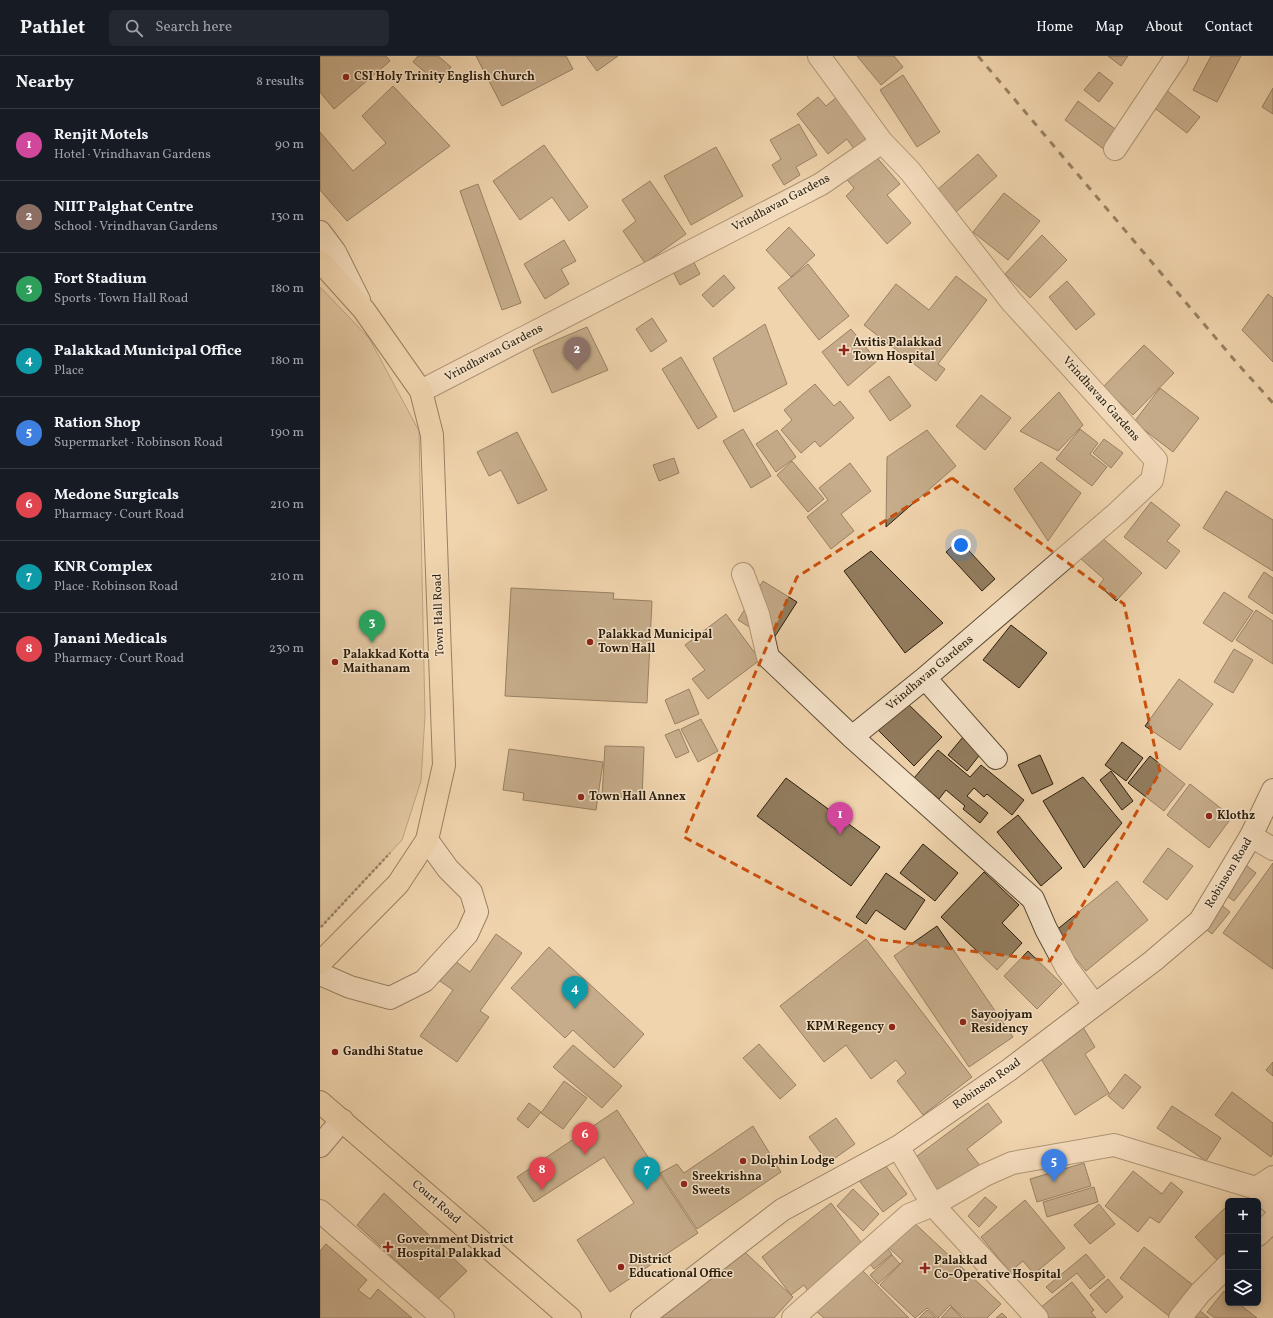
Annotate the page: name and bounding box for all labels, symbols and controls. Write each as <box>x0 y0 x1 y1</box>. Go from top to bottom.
search box <box>109 10 389 46</box>
text: Pathlet <box>20 15 85 41</box>
icon: search <box>123 17 145 39</box>
text: Search here <box>155 17 232 38</box>
text: Home <box>1036 18 1073 37</box>
text: Map <box>1095 18 1123 37</box>
text: About <box>1145 18 1183 37</box>
text: Contact <box>1205 18 1253 37</box>
place label: CSI Holy Trinity English Church <box>354 69 535 85</box>
text: Nearby <box>16 71 74 94</box>
marker: CSI Holy Trinity English Church <box>341 72 351 82</box>
text: 8 results <box>256 73 304 91</box>
text: Renjit Motels <box>54 125 148 146</box>
text: 1 <box>26 136 32 154</box>
text: 90 m <box>275 136 304 154</box>
text: Hotel · Vrindhavan Gardens <box>54 146 211 164</box>
street label: Vrindhavan Gardens <box>729 170 833 236</box>
text: NIIT Palghat Centre <box>54 197 193 218</box>
text: 2 <box>26 208 32 226</box>
text: 130 m <box>271 208 304 226</box>
text: School · Vrindhavan Gardens <box>54 218 218 236</box>
text: Fort Stadium <box>54 269 147 290</box>
text: 3 <box>26 280 32 298</box>
text: 180 m <box>270 280 304 298</box>
text: Sports · Town Hall Road <box>54 290 188 308</box>
street label: Vrindhavan Gardens <box>442 320 546 386</box>
place label: Avitis Palakkad Town Hospital <box>853 335 942 365</box>
pin: 2 <box>564 337 590 370</box>
text: Palakkad Municipal Office <box>54 341 242 362</box>
marker: Avitis Palakkad Town Hospital <box>838 344 850 356</box>
text: 4 <box>25 352 33 370</box>
text: 180 m <box>270 352 304 370</box>
street label: Vrindhavan Gardens <box>1059 353 1143 445</box>
text: Place <box>54 362 84 380</box>
text: Ration Shop <box>54 413 140 434</box>
text: 5 <box>26 424 32 442</box>
text: 190 m <box>270 424 304 442</box>
text: Supermarket · Robinson Road <box>54 434 223 452</box>
text: Medone Surgicals <box>54 485 179 506</box>
text: 6 <box>25 496 33 514</box>
text: 210 m <box>270 496 304 514</box>
text: Pharmacy · Court Road <box>54 506 184 524</box>
your location <box>951 535 971 555</box>
text: KNR Complex <box>54 557 153 578</box>
text: 7 <box>26 568 32 586</box>
text: 210 m <box>270 568 304 586</box>
street label: Town Hall Road <box>430 573 448 657</box>
text: Place · Robinson Road <box>54 578 178 596</box>
pin: 3 <box>359 610 385 643</box>
place label: Palakkad Municipal Town Hall <box>598 627 712 657</box>
text: Janani Medicals <box>54 629 167 650</box>
street label: Vrindhavan Gardens <box>883 632 977 714</box>
marker: Palakkad Municipal Town Hall <box>585 637 595 647</box>
text: 8 <box>25 640 33 658</box>
text: 230 m <box>269 640 304 658</box>
place label: Palakkad Kotta Maithanam <box>343 647 430 677</box>
text: Pharmacy · Court Road <box>54 650 184 668</box>
marker: Palakkad Kotta Maithanam <box>330 657 340 667</box>
place label: Town Hall Annex <box>589 789 686 805</box>
marker: Town Hall Annex <box>576 792 586 802</box>
pin: 1 <box>827 802 853 835</box>
place label: Klothz <box>1217 808 1255 824</box>
marker: Klothz <box>1204 811 1214 821</box>
street label: Robinson Road <box>1202 835 1257 911</box>
pin: 4 <box>562 976 588 1009</box>
place label: Sayoojyam Residency <box>971 1007 1033 1037</box>
marker: Sayoojyam Residency <box>958 1017 968 1027</box>
place label: KPM Regency <box>807 1019 884 1035</box>
marker: KPM Regency <box>887 1022 897 1032</box>
place label: Gandhi Statue <box>343 1044 423 1060</box>
marker: Gandhi Statue <box>330 1047 340 1057</box>
street label: Robinson Road <box>950 1054 1024 1113</box>
pin: 6 <box>572 1122 598 1155</box>
pin: 5 <box>1041 1149 1067 1182</box>
place label: Dolphin Lodge <box>751 1153 835 1169</box>
marker: Dolphin Lodge <box>738 1156 748 1166</box>
pin: 8 <box>529 1157 555 1190</box>
pin: 7 <box>634 1157 660 1190</box>
place label: Sreekrishna Sweets <box>692 1169 762 1199</box>
street label: Court Road <box>408 1176 464 1228</box>
marker: Sreekrishna Sweets <box>679 1179 689 1189</box>
map controls <box>1225 1198 1261 1306</box>
button: + <box>1225 1198 1261 1234</box>
place label: Government District Hospital Palakkad <box>397 1232 514 1262</box>
button: − <box>1225 1234 1261 1270</box>
marker: Government District Hospital Palakkad <box>382 1241 394 1253</box>
place label: District Educational Office <box>629 1252 733 1282</box>
place label: Palakkad Co-Operative Hospital <box>934 1253 1061 1283</box>
marker: District Educational Office <box>616 1262 626 1272</box>
marker: Palakkad Co-Operative Hospital <box>919 1262 931 1274</box>
button: layers <box>1225 1270 1261 1306</box>

